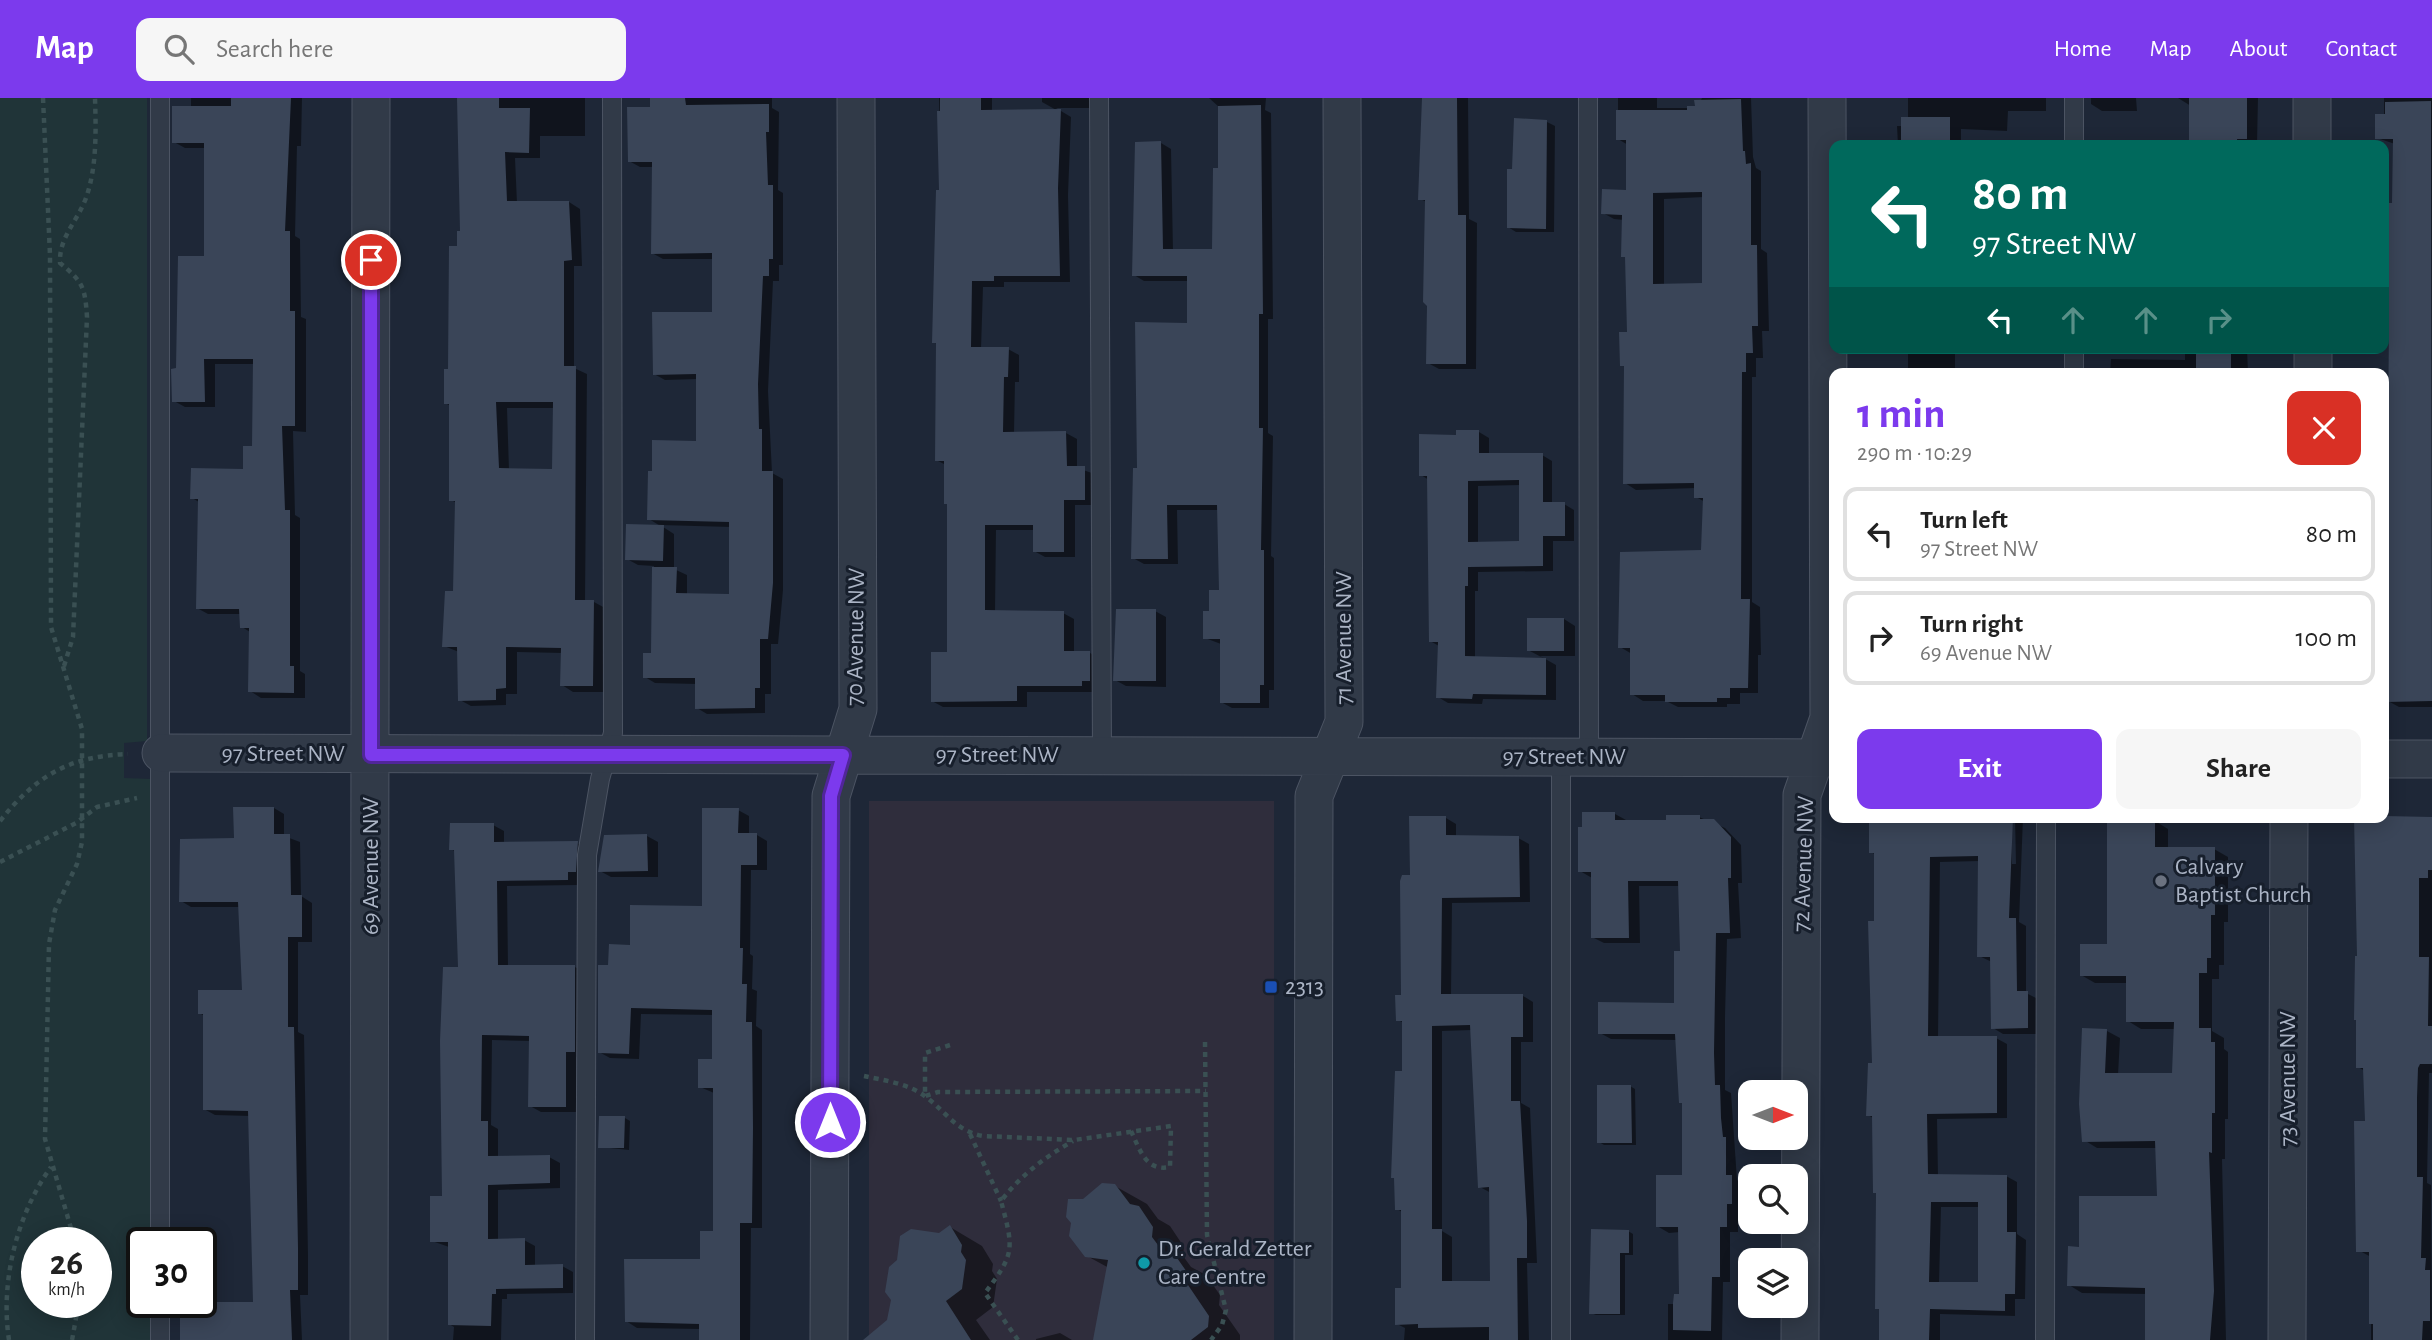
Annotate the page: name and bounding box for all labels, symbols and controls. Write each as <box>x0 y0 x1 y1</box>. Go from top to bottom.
search box <box>136 18 626 81</box>
icon: search <box>160 30 198 68</box>
text: Map <box>35 32 94 65</box>
text: Search here <box>216 36 334 62</box>
text: Home <box>2054 37 2112 61</box>
text: Map <box>2150 37 2192 61</box>
text: About <box>2230 37 2287 61</box>
text: Contact <box>2325 37 2397 61</box>
icon: left <box>1857 168 1948 259</box>
text: 80 m <box>1972 170 2069 219</box>
text: 97 Street NW <box>1972 228 2136 260</box>
pin <box>341 230 401 290</box>
icon: arrive <box>352 241 390 279</box>
icon: left <box>1981 301 2019 339</box>
icon: ahead <box>2054 301 2092 339</box>
icon: ahead <box>2127 301 2165 339</box>
icon: right <box>2200 301 2238 339</box>
button: close <box>2287 391 2361 465</box>
text: 1 min <box>1857 393 1946 435</box>
text: 290 m · 10:29 <box>1857 442 1972 465</box>
text: Turn left <box>1920 507 2008 533</box>
icon: left <box>1861 515 1899 553</box>
text: 80 m <box>2306 521 2357 547</box>
text: 97 Street NW <box>1920 538 2038 561</box>
street label: 70 Avenue NW <box>843 567 869 706</box>
street label: 71 Avenue NW <box>1332 571 1356 705</box>
text: Turn right <box>1920 611 2023 637</box>
icon: right <box>1861 619 1899 657</box>
text: 100 m <box>2296 625 2357 651</box>
text: 69 Avenue NW <box>1920 642 2052 665</box>
button: Exit <box>1857 729 2102 809</box>
button: Share <box>2116 729 2361 809</box>
street label: 97 Street NW <box>221 742 345 766</box>
street label: 97 Street NW <box>935 743 1059 767</box>
street label: 97 Street NW <box>1502 745 1626 769</box>
street label: 72 Avenue NW <box>1790 795 1818 932</box>
street label: 69 Avenue NW <box>359 797 383 935</box>
place label: Calvary Baptist Church <box>2175 855 2312 907</box>
marker: Calvary Baptist Church <box>2153 873 2169 889</box>
place label: 2313 <box>1285 975 1324 999</box>
marker: 2313 <box>1263 979 1279 995</box>
street label: 73 Avenue NW <box>2276 1011 2300 1147</box>
north arrow <box>1738 1080 1808 1150</box>
map controls <box>1738 1080 1808 1318</box>
position arrow <box>793 1085 867 1159</box>
button: search <box>1738 1164 1808 1234</box>
speed limit sign: 30 <box>126 1227 217 1318</box>
place label: Dr. Gerald Zetter Care Centre <box>1158 1237 1312 1289</box>
text: 26 <box>50 1246 83 1281</box>
button: layers <box>1738 1248 1808 1318</box>
marker: Dr. Gerald Zetter Care Centre <box>1136 1255 1152 1271</box>
text: km/h <box>48 1281 85 1299</box>

